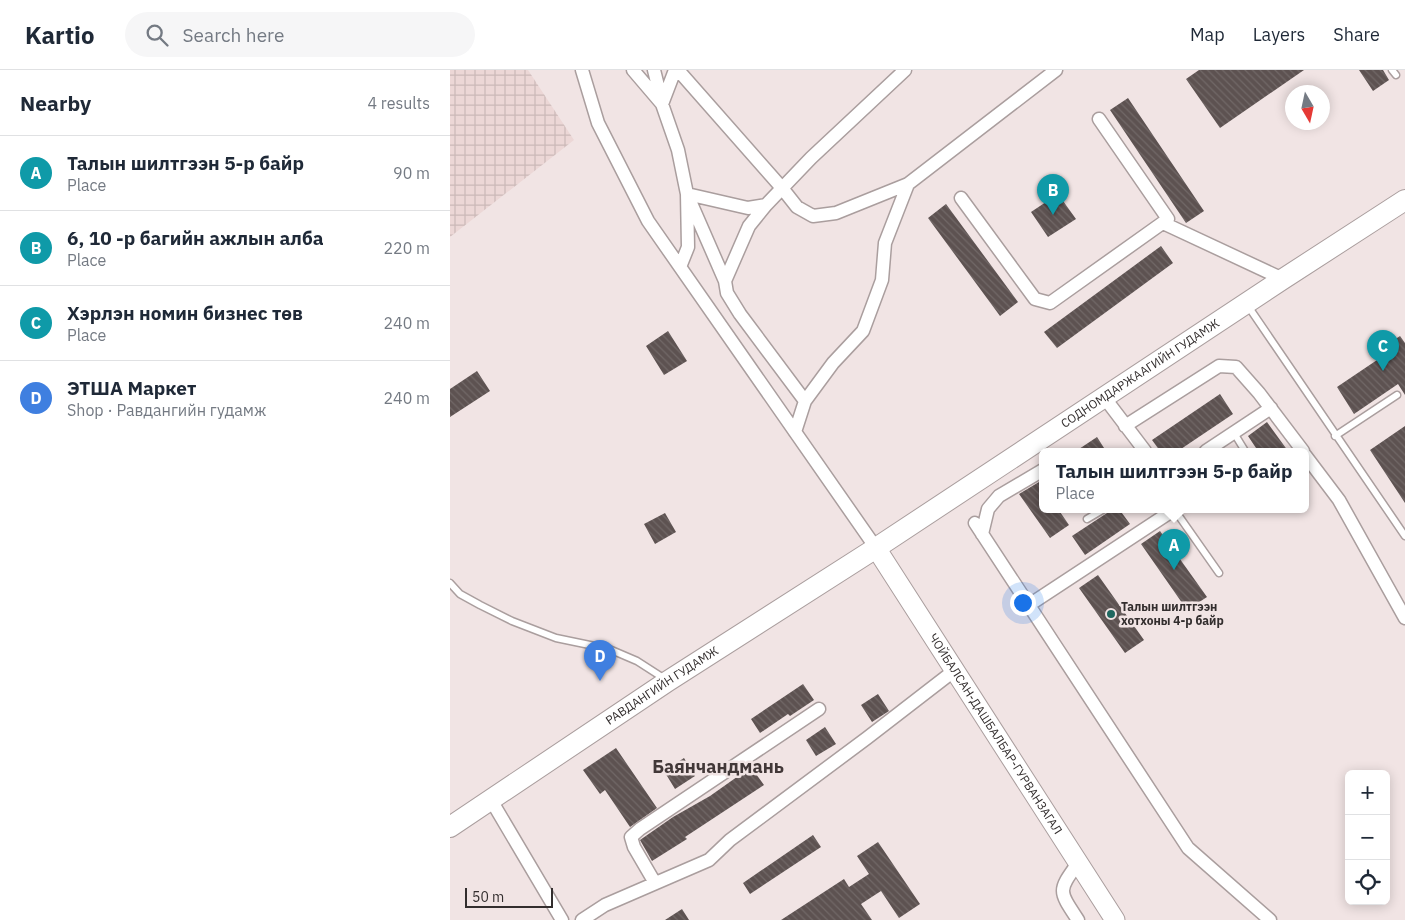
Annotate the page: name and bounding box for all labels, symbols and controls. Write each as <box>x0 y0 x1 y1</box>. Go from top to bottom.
search box <box>125 12 475 57</box>
text: Kartio <box>25 19 95 51</box>
icon: search <box>143 21 171 49</box>
text: Search here <box>183 23 284 47</box>
text: Map <box>1190 23 1225 46</box>
text: Layers <box>1253 23 1305 46</box>
text: Share <box>1333 23 1380 46</box>
north arrow <box>1285 85 1330 130</box>
text: Nearby <box>20 89 91 117</box>
text: 4 results <box>367 93 430 113</box>
text: Талын шилтгээн 5-р байр <box>67 151 304 175</box>
text: A <box>31 163 41 183</box>
text: 90 m <box>393 163 430 183</box>
pin: B <box>1037 174 1069 215</box>
text: Place <box>67 175 106 195</box>
text: 6, 10 -р багийн ажлын алба <box>67 226 324 250</box>
text: B <box>31 238 41 258</box>
text: 220 m <box>383 238 430 258</box>
text: Place <box>67 250 106 270</box>
text: Хэрлэн номин бизнес төв <box>67 301 303 325</box>
text: C <box>31 313 41 333</box>
text: 240 m <box>383 313 430 333</box>
street label: СОДНОМДАРЖААГИЙН ГУДАМЖ <box>1058 315 1222 431</box>
text: Place <box>67 325 106 345</box>
pin: C <box>1367 330 1399 371</box>
text: ЭТША Маркет <box>67 376 196 400</box>
text: D <box>30 388 42 408</box>
text: 240 m <box>383 388 430 408</box>
text: Shop · Равдангийн гудамж <box>67 400 266 420</box>
popup <box>1039 448 1309 513</box>
text: Талын шилтгээн 5-р байр <box>1055 459 1293 483</box>
text: Place <box>1055 483 1095 503</box>
pin: A <box>1158 529 1190 570</box>
your location <box>1010 590 1036 616</box>
place label: Талын шилтгээн хотхоны 4-р байр <box>1121 599 1224 628</box>
marker: Талын шилтгээн хотхоны 4-р байр <box>1105 608 1117 620</box>
street label: ЧОЙБАЛСАН-ДАШБАЛБАР-ГУРВАНЗАГАЛ <box>926 631 1066 837</box>
pin: D <box>584 640 616 681</box>
street label: РАВДАНГИЙН ГУДАМЖ <box>603 643 721 728</box>
district label: Баянчандмань <box>652 755 784 778</box>
map controls <box>1345 770 1390 905</box>
button: + <box>1345 770 1390 815</box>
button: − <box>1345 815 1390 860</box>
button: locate <box>1345 860 1390 905</box>
scale bar <box>465 885 552 908</box>
text: 50 m <box>472 888 504 906</box>

